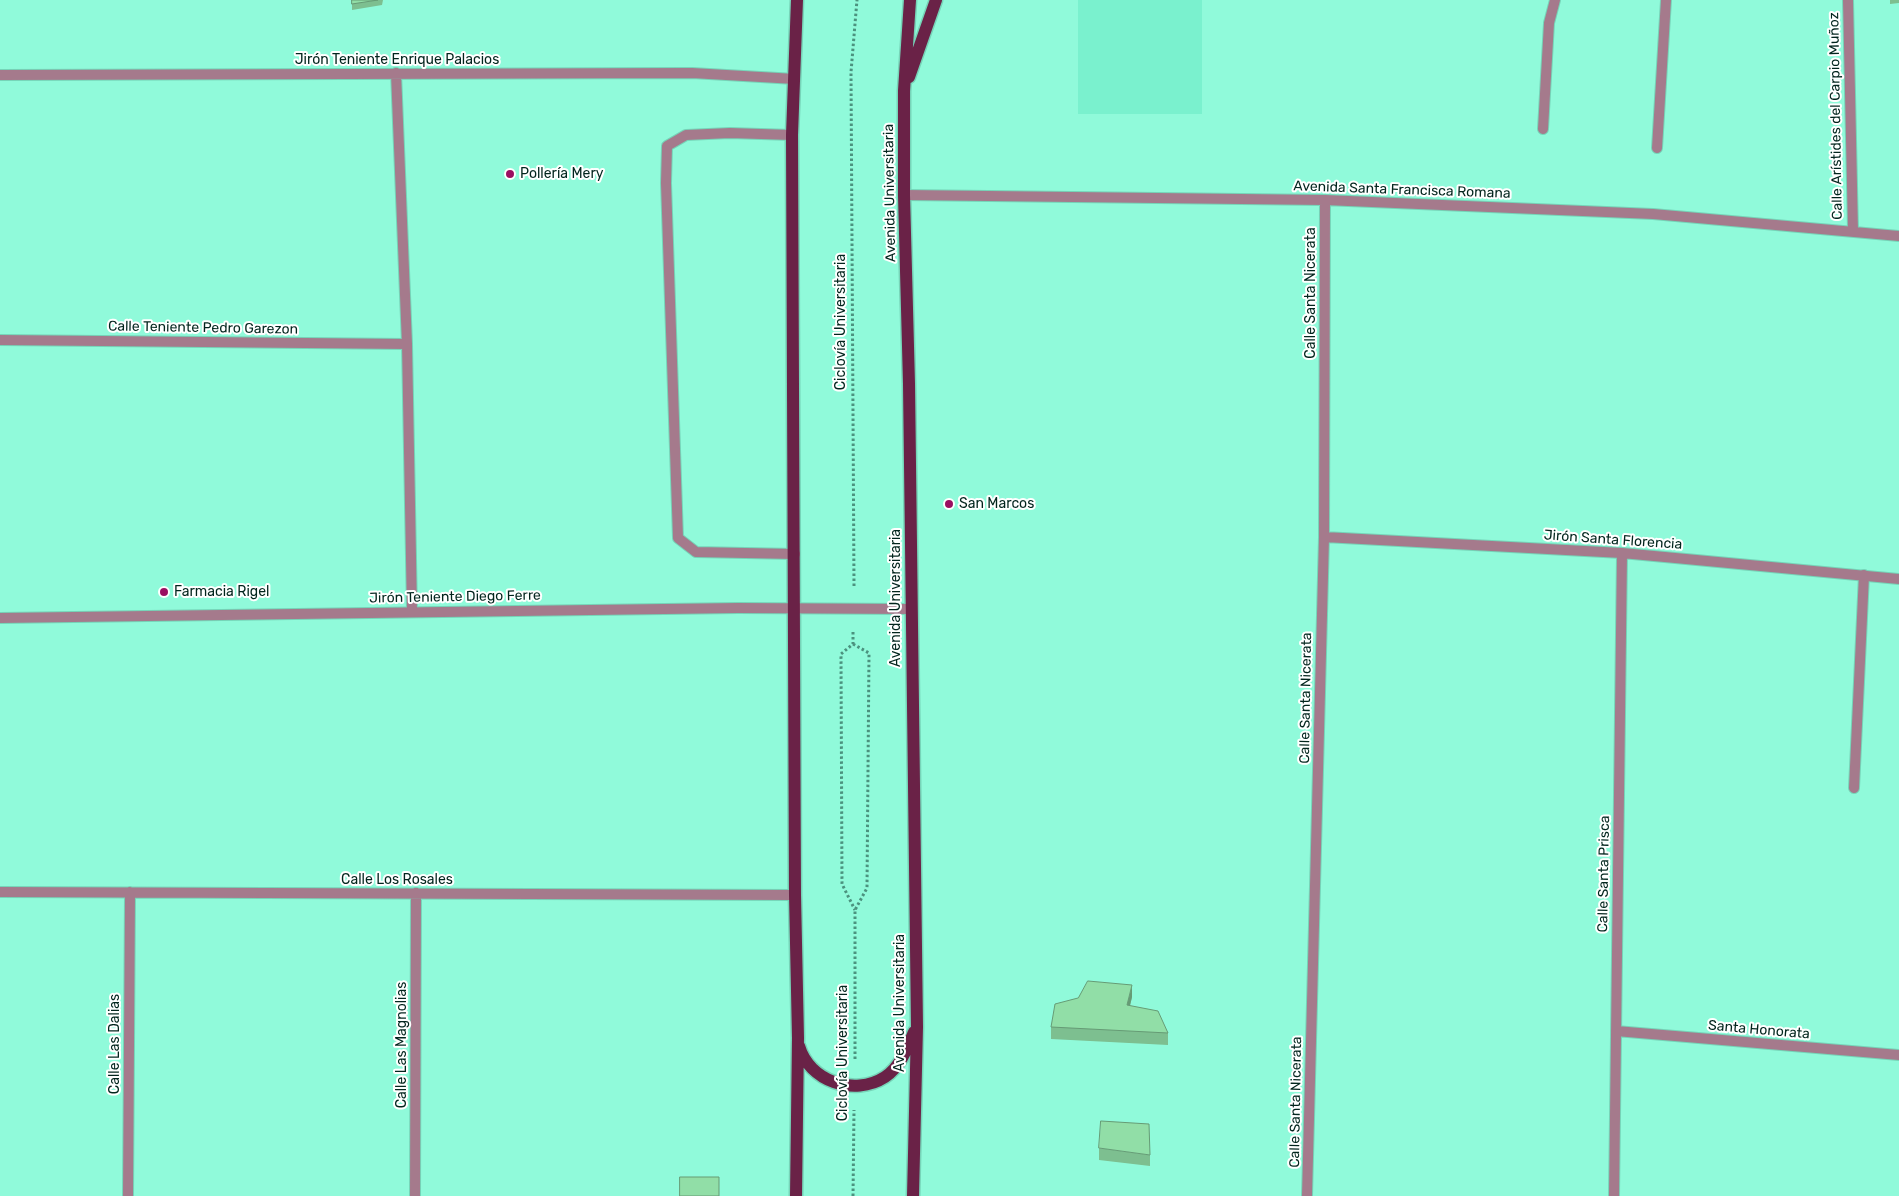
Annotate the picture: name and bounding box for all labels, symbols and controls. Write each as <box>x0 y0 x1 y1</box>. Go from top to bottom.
street label: Calle Arístides del Carpio Muñoz <box>1826 12 1846 220</box>
street label: Jirón Teniente Enrique Palacios <box>295 52 499 68</box>
street label: Avenida Universitaria <box>880 124 900 262</box>
place label: Pollería Mery <box>520 166 603 182</box>
marker: Pollería Mery <box>504 168 516 180</box>
street label: Avenida Santa Francisca Romana <box>1293 178 1511 202</box>
street label: Calle Santa Nicerata <box>1303 227 1319 359</box>
street label: Ciclovía Universitaria <box>833 254 849 390</box>
street label: Calle Teniente Pedro Garezon <box>108 318 298 338</box>
place label: San Marcos <box>959 496 1034 512</box>
marker: San Marcos <box>943 498 955 510</box>
street label: Jirón Santa Florencia <box>1543 527 1683 553</box>
street label: Avenida Universitaria <box>888 529 904 667</box>
place label: Farmacia Rigel <box>174 584 269 600</box>
marker: Farmacia Rigel <box>158 586 170 598</box>
street label: Jirón Teniente Diego Ferre <box>369 587 541 607</box>
street label: Calle Santa Nicerata <box>1296 632 1316 764</box>
street label: Calle Santa Prisca <box>1595 815 1613 933</box>
street label: Calle Los Rosales <box>341 872 453 888</box>
street label: Avenida Universitaria <box>892 934 908 1072</box>
street label: Calle Las Magnolias <box>394 982 410 1108</box>
street label: Ciclovía Universitaria <box>835 985 851 1121</box>
street label: Calle Las Dalias <box>107 994 123 1094</box>
street label: Santa Honorata <box>1707 1017 1811 1043</box>
street label: Calle Santa Nicerata <box>1286 1036 1306 1168</box>

